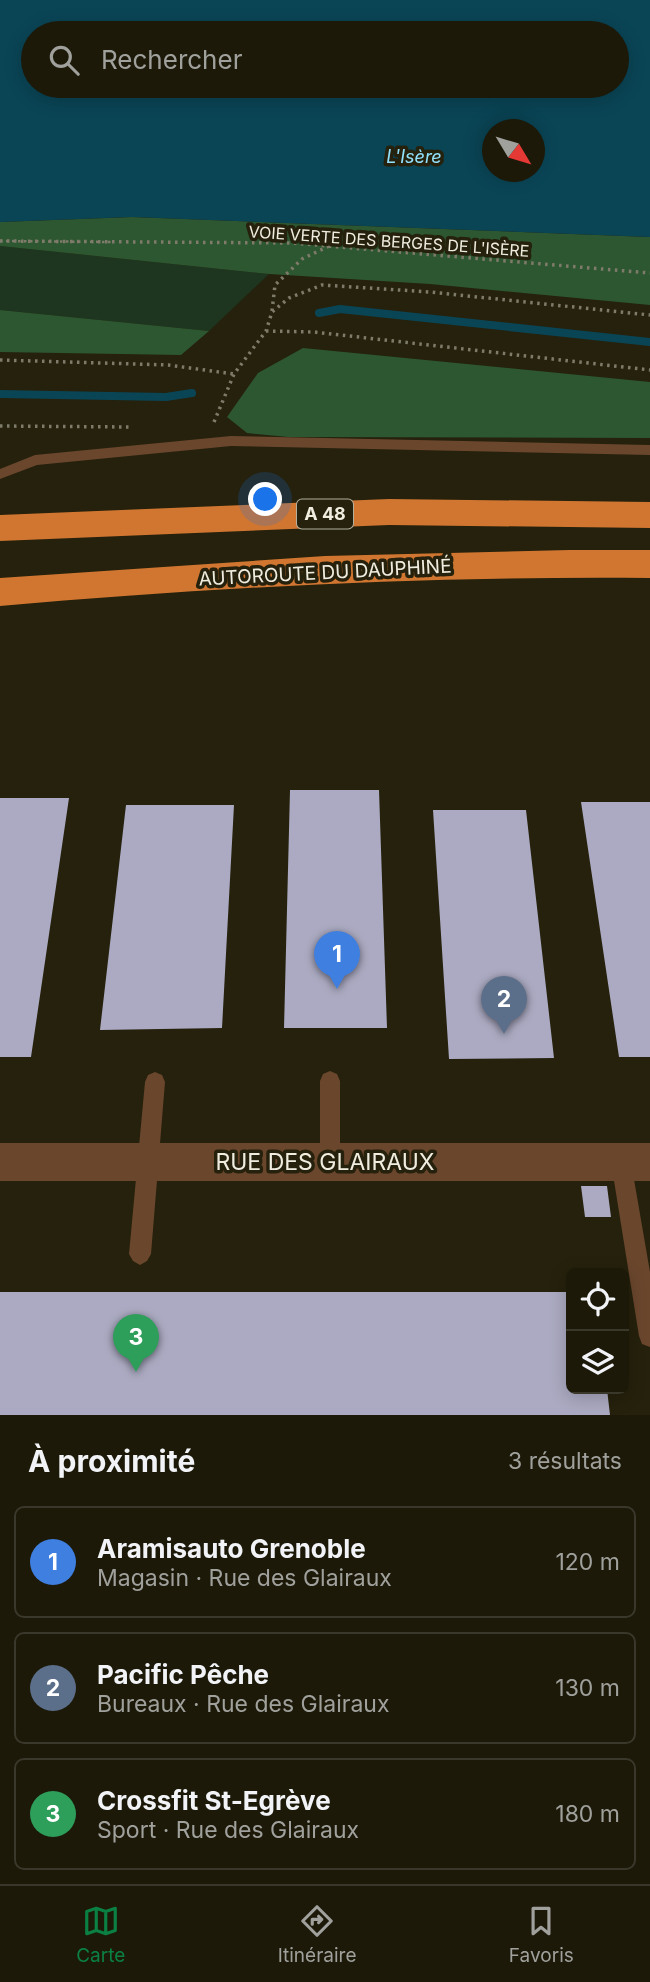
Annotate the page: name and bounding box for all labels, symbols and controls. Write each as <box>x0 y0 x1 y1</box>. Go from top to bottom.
search box <box>21 21 629 98</box>
icon: search <box>45 41 83 79</box>
text: Rechercher <box>101 44 242 75</box>
north arrow <box>482 119 545 182</box>
water label: L'Isère <box>386 146 442 167</box>
street label: VOIE VERTE DES BERGES DE L'ISÈRE <box>248 221 530 261</box>
your location <box>248 482 282 516</box>
road number: A 48 <box>297 500 353 528</box>
street label: AUTOROUTE DU DAUPHINÉ <box>198 553 452 591</box>
pin: 1 <box>314 931 360 989</box>
pin: 2 <box>481 976 527 1034</box>
street label: RUE DES GLAIRAUX <box>215 1148 435 1176</box>
map controls <box>566 1268 629 1394</box>
button: locate <box>566 1268 629 1331</box>
pin: 3 <box>113 1314 159 1372</box>
button: layers <box>566 1331 629 1394</box>
text: À proximité <box>28 1443 195 1479</box>
text: 3 résultats <box>508 1447 622 1475</box>
text: Aramisauto Grenoble <box>97 1533 366 1564</box>
text: 1 <box>48 1548 58 1576</box>
text: 120 m <box>555 1548 620 1576</box>
text: Magasin · Rue des Glairaux <box>97 1564 392 1592</box>
text: Pacific Pêche <box>97 1659 269 1690</box>
text: 2 <box>46 1674 60 1702</box>
text: 130 m <box>555 1674 620 1702</box>
text: Bureaux · Rue des Glairaux <box>97 1690 390 1718</box>
text: Crossfit St-Egrève <box>97 1785 331 1816</box>
text: 3 <box>46 1800 60 1828</box>
text: 180 m <box>555 1800 620 1828</box>
text: Sport · Rue des Glairaux <box>97 1816 359 1844</box>
tab: Carte <box>76 1902 125 1967</box>
tab: Itinéraire <box>278 1902 356 1967</box>
tab: Favoris <box>509 1902 574 1967</box>

